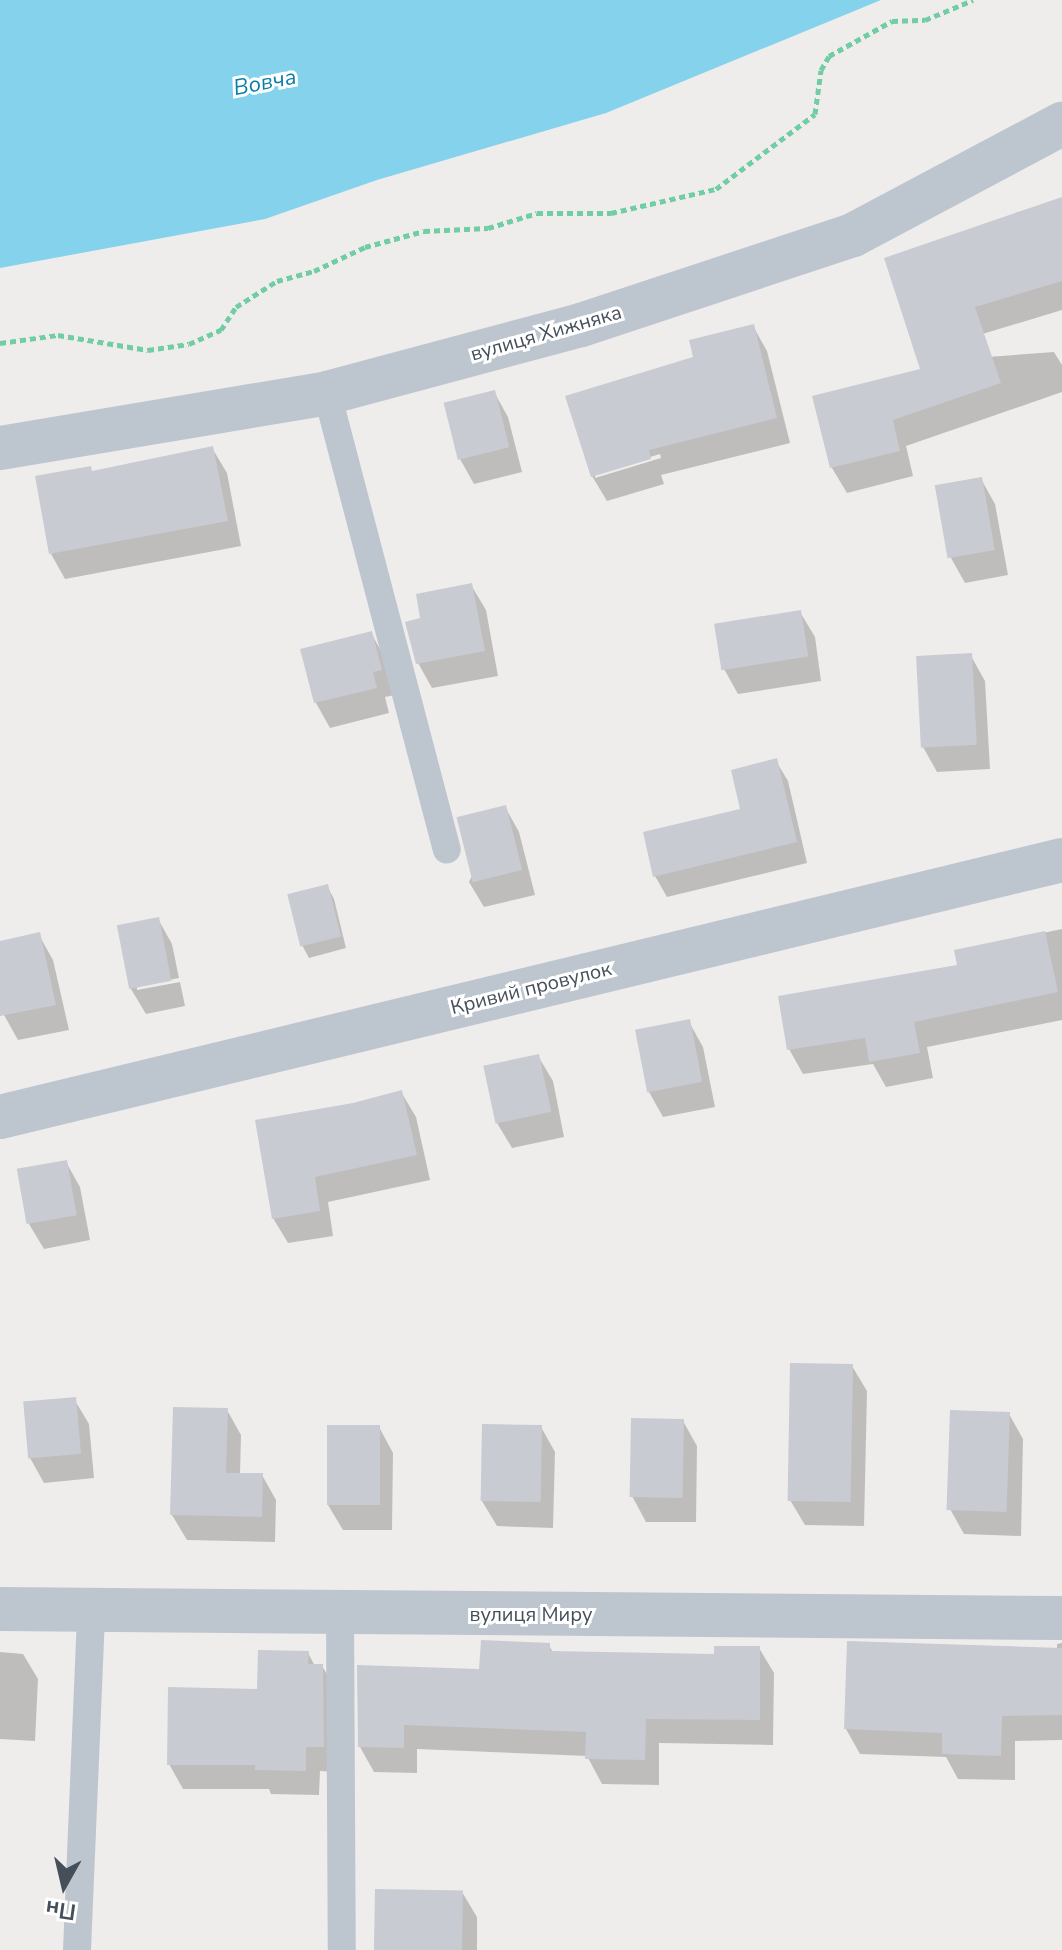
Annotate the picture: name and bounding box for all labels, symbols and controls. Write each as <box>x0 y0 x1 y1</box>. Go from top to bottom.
water label: Вовча <box>231 64 299 102</box>
street label: вулиця Хижняка <box>468 300 624 366</box>
street label: Кривий провулок <box>448 956 614 1020</box>
street label: вулиця Миру <box>470 1602 592 1626</box>
north arrow <box>24 1846 104 1926</box>
text: Пн <box>44 1893 78 1927</box>

